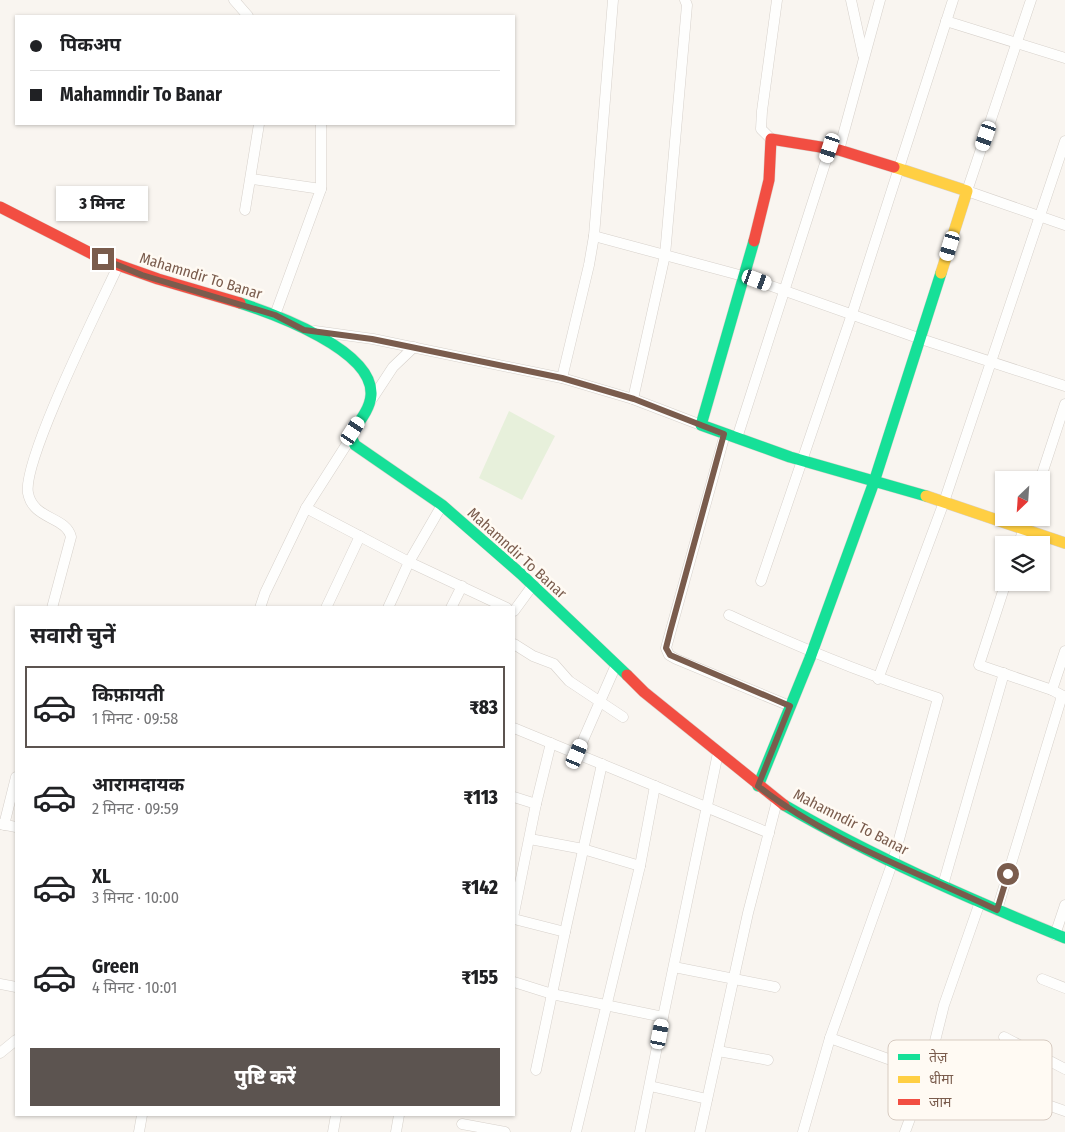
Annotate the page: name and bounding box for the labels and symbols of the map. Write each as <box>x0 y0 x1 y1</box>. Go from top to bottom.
car <box>974 119 997 153</box>
car <box>818 131 841 165</box>
callout: 3 मिनट <box>57 186 149 222</box>
car <box>938 229 961 263</box>
route end <box>92 248 114 270</box>
street label: Mahamndir To Banar <box>138 249 265 303</box>
car <box>740 268 773 292</box>
car <box>338 414 367 448</box>
north arrow <box>995 471 1050 526</box>
street label: Mahamndir To Banar <box>464 504 571 603</box>
car <box>564 737 589 771</box>
street label: Mahamndir To Banar <box>790 785 912 859</box>
route start <box>997 863 1019 885</box>
car <box>649 1018 670 1050</box>
legend <box>888 1040 1052 1120</box>
text: तेज़ <box>929 1048 948 1066</box>
text: धीमा <box>929 1071 954 1088</box>
text: जाम <box>929 1094 952 1111</box>

